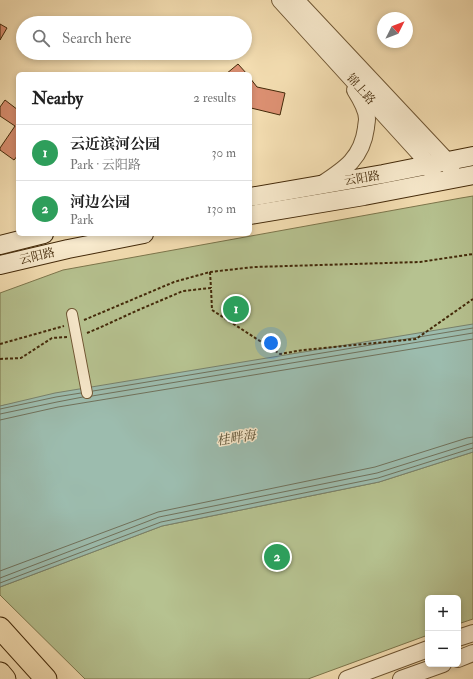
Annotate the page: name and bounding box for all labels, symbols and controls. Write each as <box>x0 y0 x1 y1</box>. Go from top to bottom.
north arrow <box>377 12 413 48</box>
search box <box>16 16 252 60</box>
icon: search <box>30 27 52 49</box>
text: Search here <box>62 29 131 48</box>
street label: 锦上路 <box>343 71 378 108</box>
text: Nearby <box>32 88 83 109</box>
text: 2 results <box>193 90 236 106</box>
text: 云近滨河公园 <box>70 135 160 154</box>
text: 1 <box>43 145 47 161</box>
text: 30 m <box>212 145 236 161</box>
text: Park · 云阳路 <box>70 157 141 173</box>
street label: 云阳路 <box>343 168 381 189</box>
text: 河边公园 <box>70 193 130 212</box>
text: 2 <box>42 201 48 217</box>
text: 130 m <box>207 201 236 217</box>
text: Park <box>70 212 94 228</box>
street label: 云阳路 <box>18 245 56 268</box>
pin: 1 <box>223 294 249 324</box>
your location <box>261 333 281 353</box>
water label: 桂畔海 <box>216 427 259 449</box>
pin: 2 <box>264 542 290 572</box>
map controls <box>425 595 461 667</box>
button: + <box>425 595 461 631</box>
button: − <box>425 631 461 667</box>

